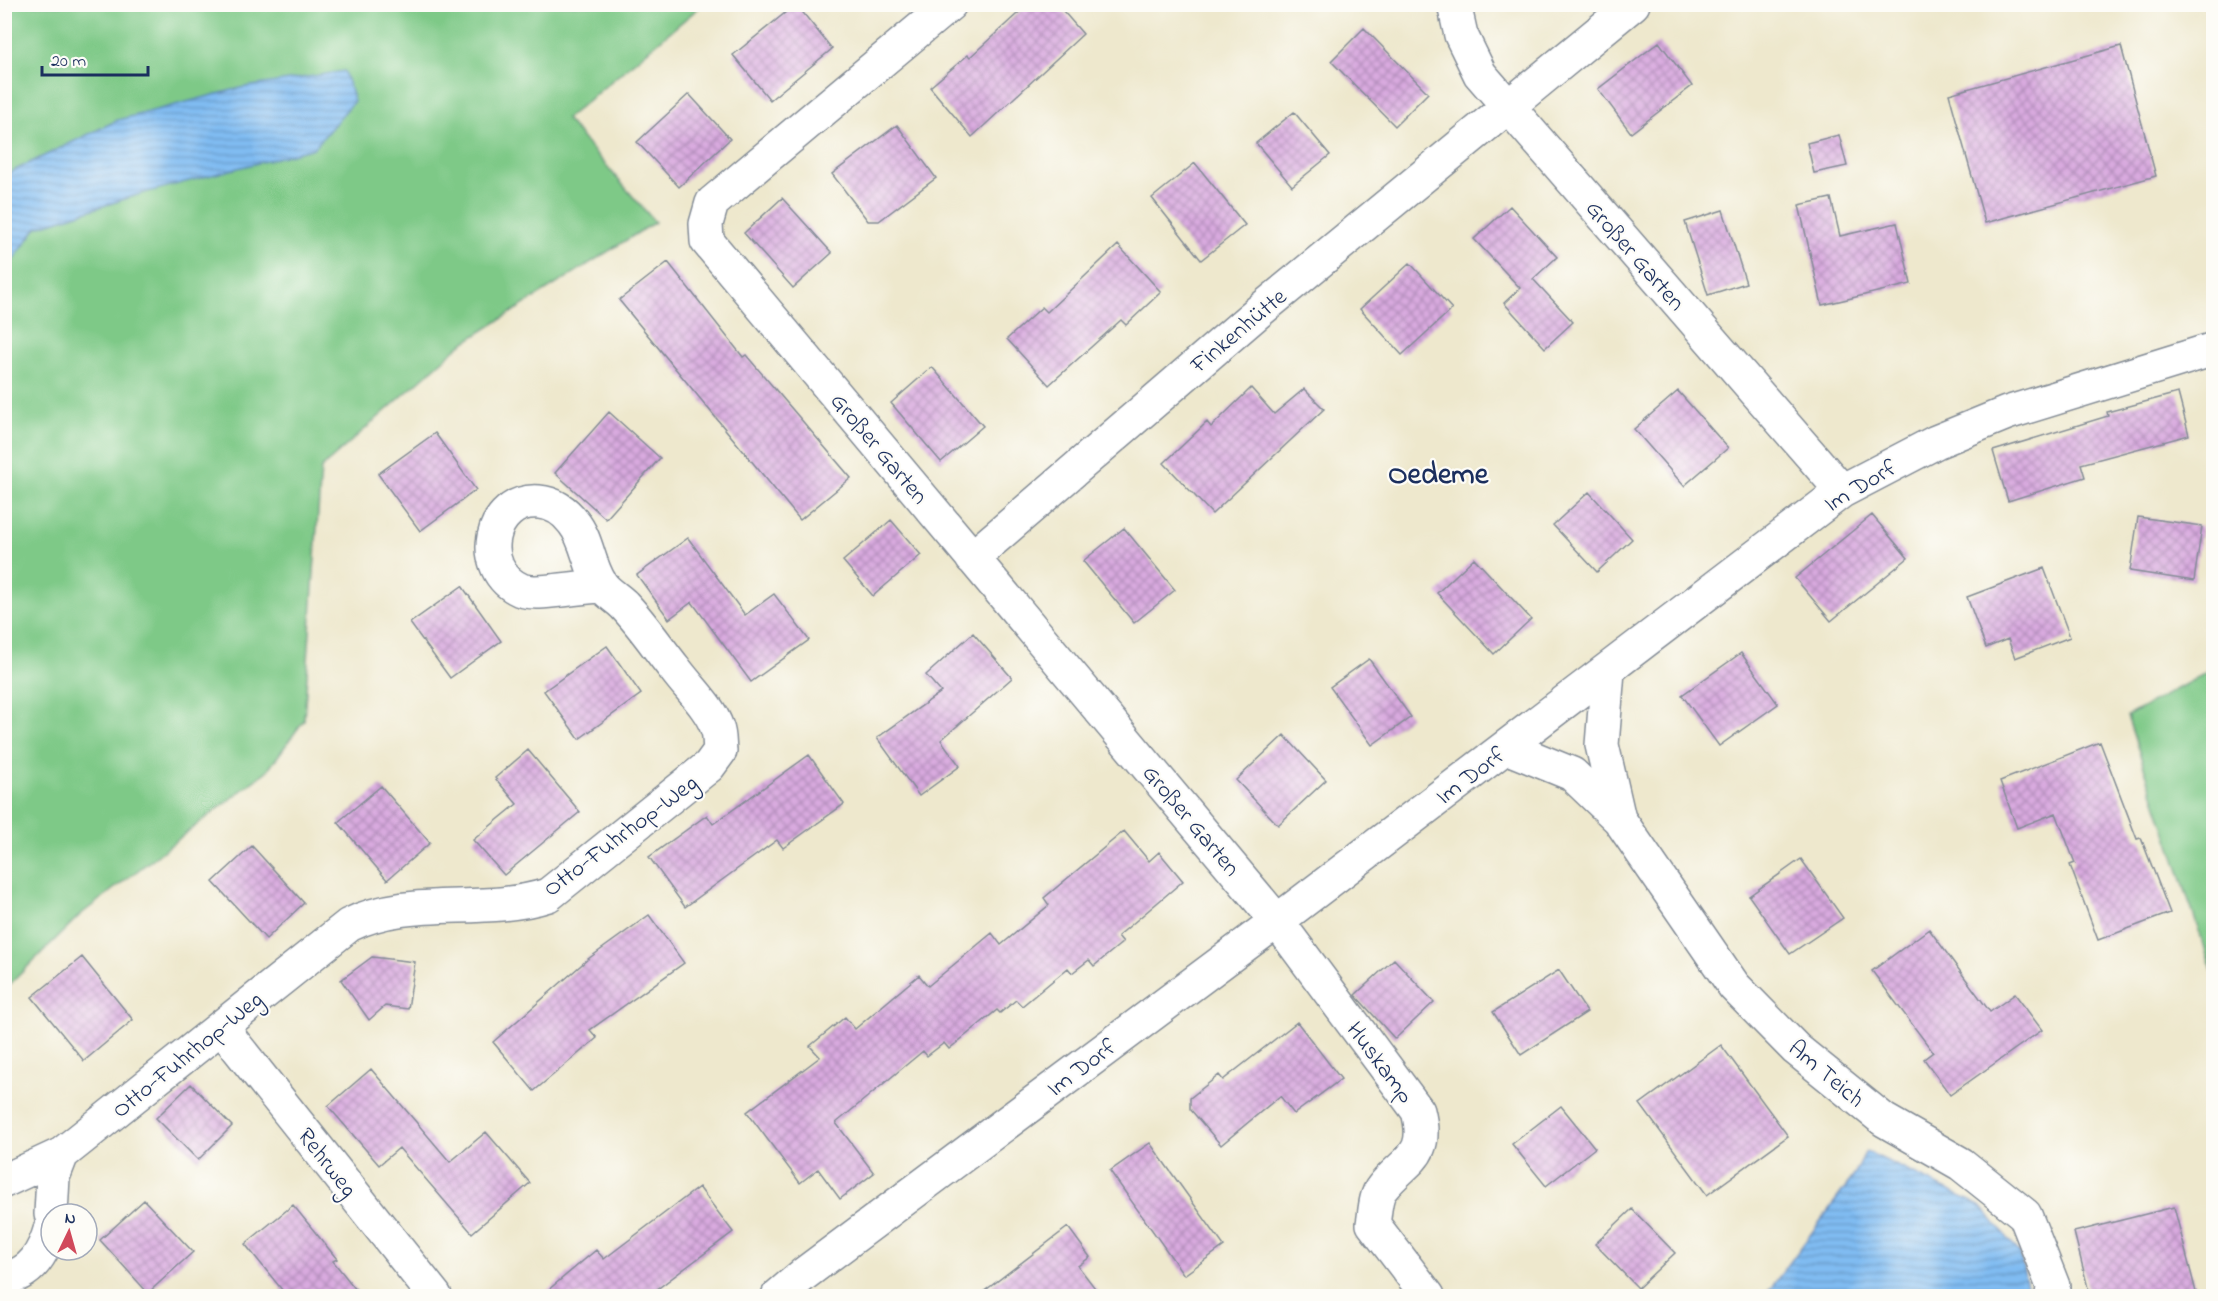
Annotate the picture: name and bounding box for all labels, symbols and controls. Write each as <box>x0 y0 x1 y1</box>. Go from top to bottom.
scale bar <box>42 39 148 77</box>
text: 20 m <box>51 49 86 75</box>
street label: Großer Garten <box>1576 193 1692 320</box>
street label: Finkenhütte <box>1183 281 1296 383</box>
street label: Großer Garten <box>821 386 936 513</box>
street label: Im Dorf <box>1818 451 1905 522</box>
district label: Oedeme <box>1388 454 1490 498</box>
street label: Im Dorf <box>1429 739 1514 815</box>
street label: Großer Garten <box>1133 758 1248 885</box>
street label: Otto-Fuhrhop-Weg <box>537 767 706 907</box>
street label: Otto-Fuhrhop-Weg <box>105 984 272 1128</box>
street label: Huskamp <box>1336 1015 1422 1112</box>
street label: Im Dorf <box>1040 1031 1125 1107</box>
street label: Am Teich <box>1780 1032 1871 1117</box>
street label: Rehrweg <box>288 1121 364 1206</box>
north arrow <box>39 1202 99 1262</box>
text: N <box>64 1207 77 1231</box>

